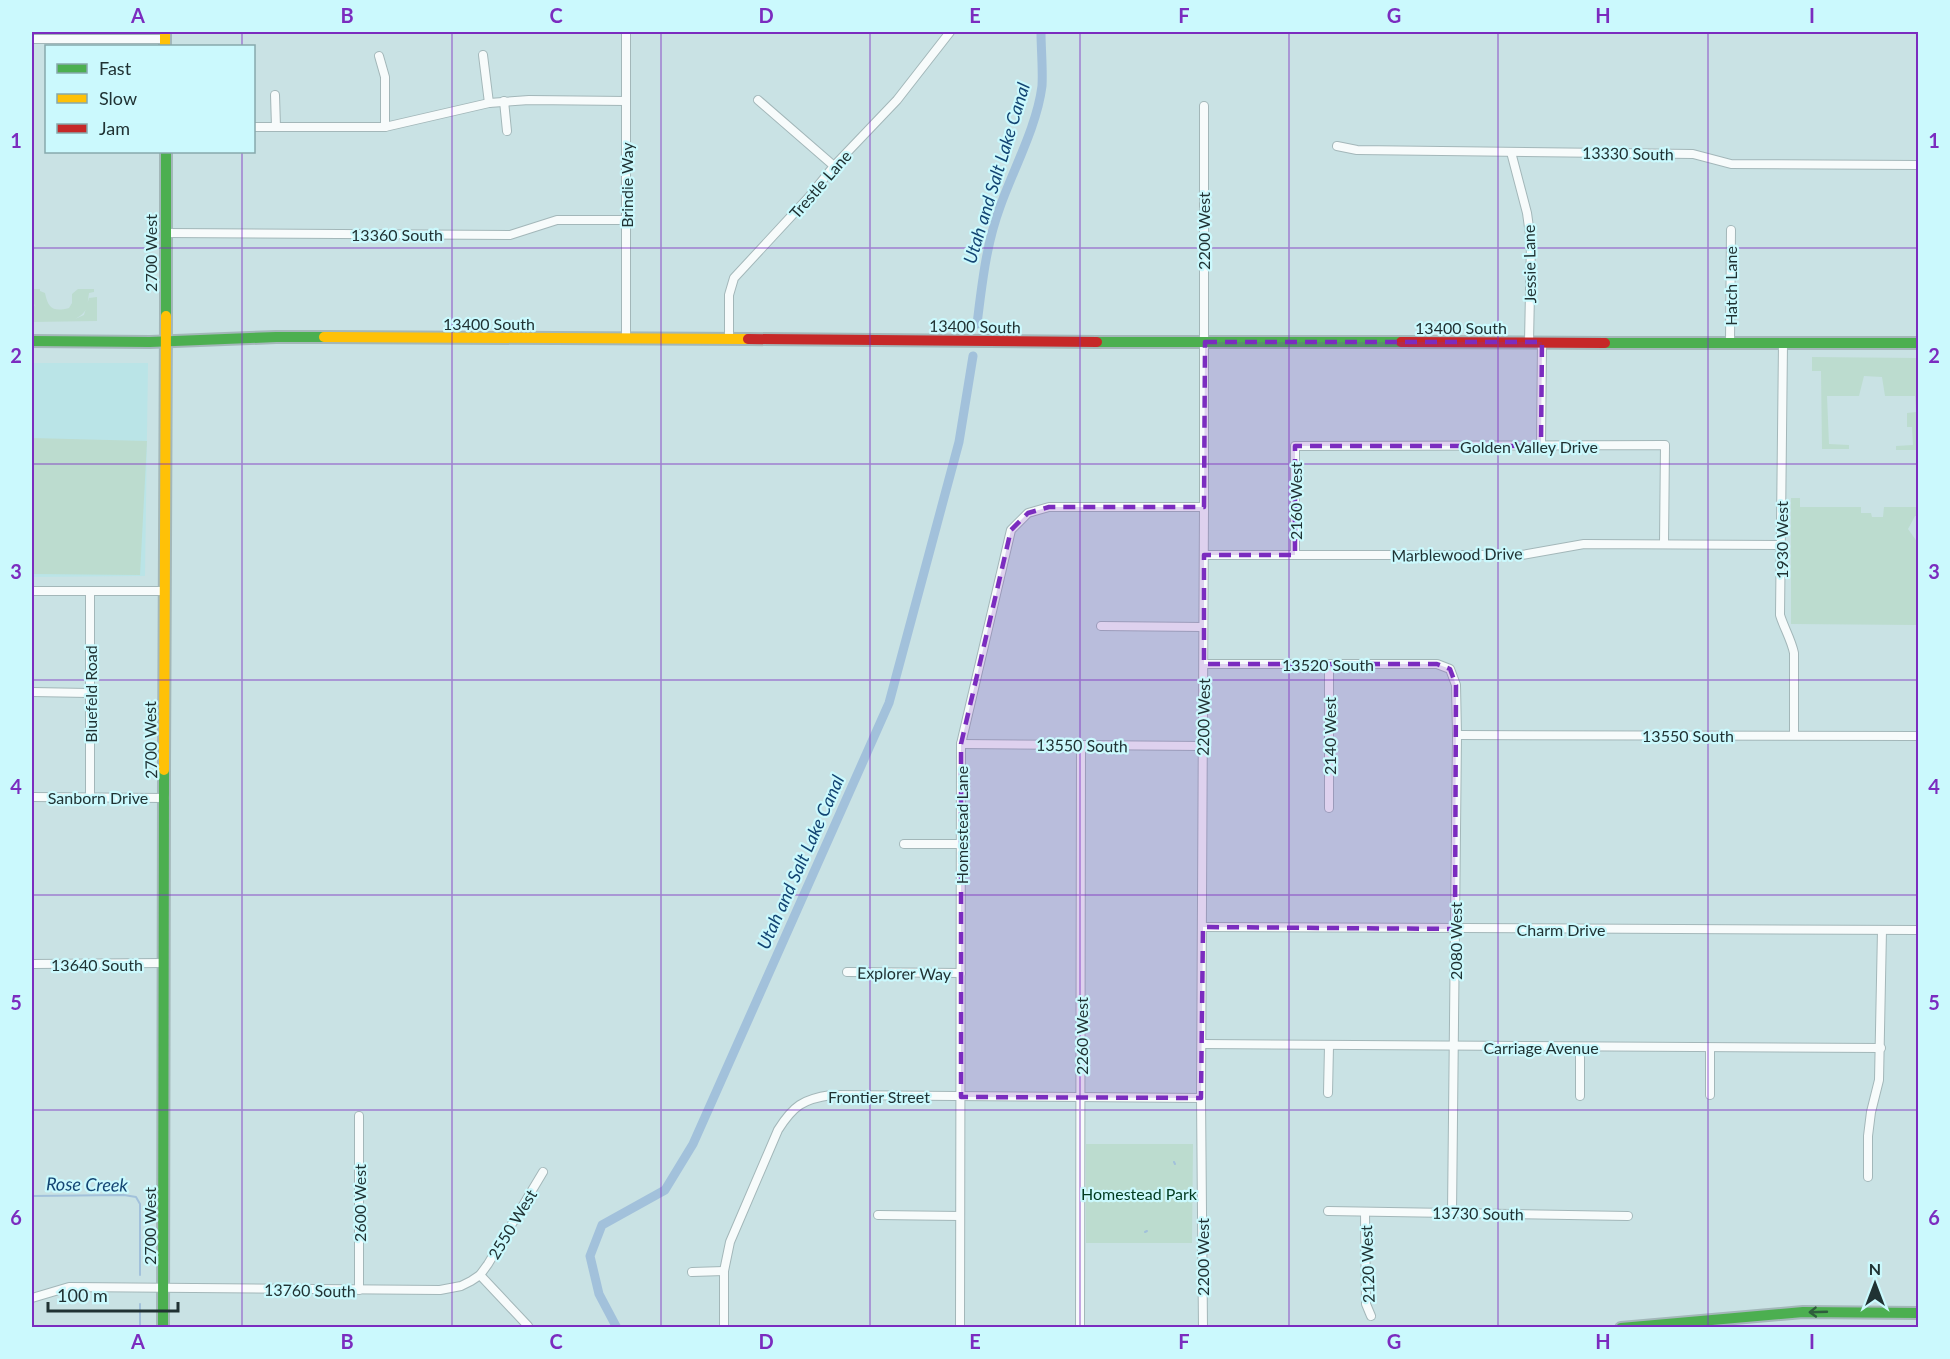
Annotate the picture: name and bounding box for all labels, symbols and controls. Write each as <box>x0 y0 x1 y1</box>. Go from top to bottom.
text: A <box>130 3 145 27</box>
text: B <box>340 3 354 27</box>
text: C <box>549 3 563 27</box>
text: D <box>758 3 774 27</box>
text: E <box>969 3 981 27</box>
text: F <box>1178 3 1190 27</box>
text: G <box>1387 3 1401 27</box>
text: H <box>1595 3 1611 27</box>
text: I <box>1809 3 1815 27</box>
legend <box>45 45 255 153</box>
text: Fast <box>99 57 132 79</box>
water label: Utah and Salt Lake Canal <box>958 80 1034 266</box>
text: Slow <box>99 87 137 109</box>
text: Jam <box>99 117 130 139</box>
text: 1 <box>10 128 22 152</box>
text: 1 <box>1928 128 1940 152</box>
street label: Brindie Way <box>617 141 636 228</box>
street label: 13330 South <box>1582 143 1674 163</box>
street label: Trestle Lane <box>785 146 855 222</box>
street label: 2200 West <box>1194 192 1213 270</box>
street label: 2700 West <box>141 214 160 292</box>
street label: Jessie Lane <box>1519 224 1539 304</box>
street label: 13360 South <box>351 225 443 244</box>
street label: Hatch Lane <box>1721 246 1740 326</box>
street label: 13400 South <box>443 314 535 333</box>
street label: 13400 South <box>929 316 1021 336</box>
street label: 13400 South <box>1415 318 1507 337</box>
text: 2 <box>10 343 22 367</box>
text: 2 <box>1928 343 1940 367</box>
street label: Golden Valley Drive <box>1460 437 1598 456</box>
street label: 2160 West <box>1286 462 1305 540</box>
street label: 1930 West <box>1772 501 1791 579</box>
street label: Marblewood Drive <box>1391 543 1523 565</box>
text: 3 <box>10 559 22 583</box>
text: 3 <box>1928 559 1940 583</box>
street label: Bluefeld Road <box>81 645 100 743</box>
street label: 13520 South <box>1282 655 1374 674</box>
street label: 2200 West <box>1193 678 1213 756</box>
street label: 2140 West <box>1320 697 1339 775</box>
street label: 2700 West <box>140 701 160 779</box>
street label: 13550 South <box>1642 726 1734 745</box>
street label: 13550 South <box>1036 735 1128 755</box>
street label: Homestead Lane <box>952 766 971 884</box>
water label: Utah and Salt Lake Canal <box>752 772 848 952</box>
text: 4 <box>10 774 22 798</box>
text: 4 <box>1928 774 1940 798</box>
street label: Sanborn Drive <box>48 788 148 807</box>
street label: 2080 West <box>1446 902 1465 980</box>
street label: Charm Drive <box>1517 920 1605 939</box>
street label: 13640 South <box>51 955 143 974</box>
street label: Explorer Way <box>857 963 952 983</box>
text: 5 <box>10 990 22 1014</box>
text: 5 <box>1928 990 1940 1014</box>
street label: 2260 West <box>1072 997 1091 1075</box>
street label: Carriage Avenue <box>1483 1038 1599 1057</box>
street label: Frontier Street <box>828 1087 930 1106</box>
street label: 2600 West <box>350 1164 369 1242</box>
water label: Rose Creek <box>46 1172 129 1196</box>
park label: Homestead Park <box>1081 1184 1198 1203</box>
street label: 2550 West <box>484 1186 540 1262</box>
street label: 2700 West <box>140 1187 159 1265</box>
street label: 13730 South <box>1432 1203 1524 1223</box>
text: 6 <box>10 1205 22 1229</box>
text: 6 <box>1928 1205 1940 1229</box>
street label: 2200 West <box>1193 1218 1212 1296</box>
street label: 2120 West <box>1356 1225 1378 1303</box>
north arrow <box>1845 1254 1905 1314</box>
text: N <box>1869 1259 1881 1278</box>
scale bar <box>48 1275 178 1313</box>
street label: 13760 South <box>264 1280 356 1300</box>
text: 100 m <box>57 1284 108 1306</box>
one-way arrow <box>1809 1306 1829 1318</box>
text: A <box>130 1329 145 1353</box>
text: B <box>340 1329 354 1353</box>
text: C <box>549 1329 563 1353</box>
text: D <box>758 1329 774 1353</box>
text: E <box>969 1329 981 1353</box>
text: F <box>1178 1329 1190 1353</box>
text: G <box>1387 1329 1401 1353</box>
text: H <box>1595 1329 1611 1353</box>
text: I <box>1809 1329 1815 1353</box>

